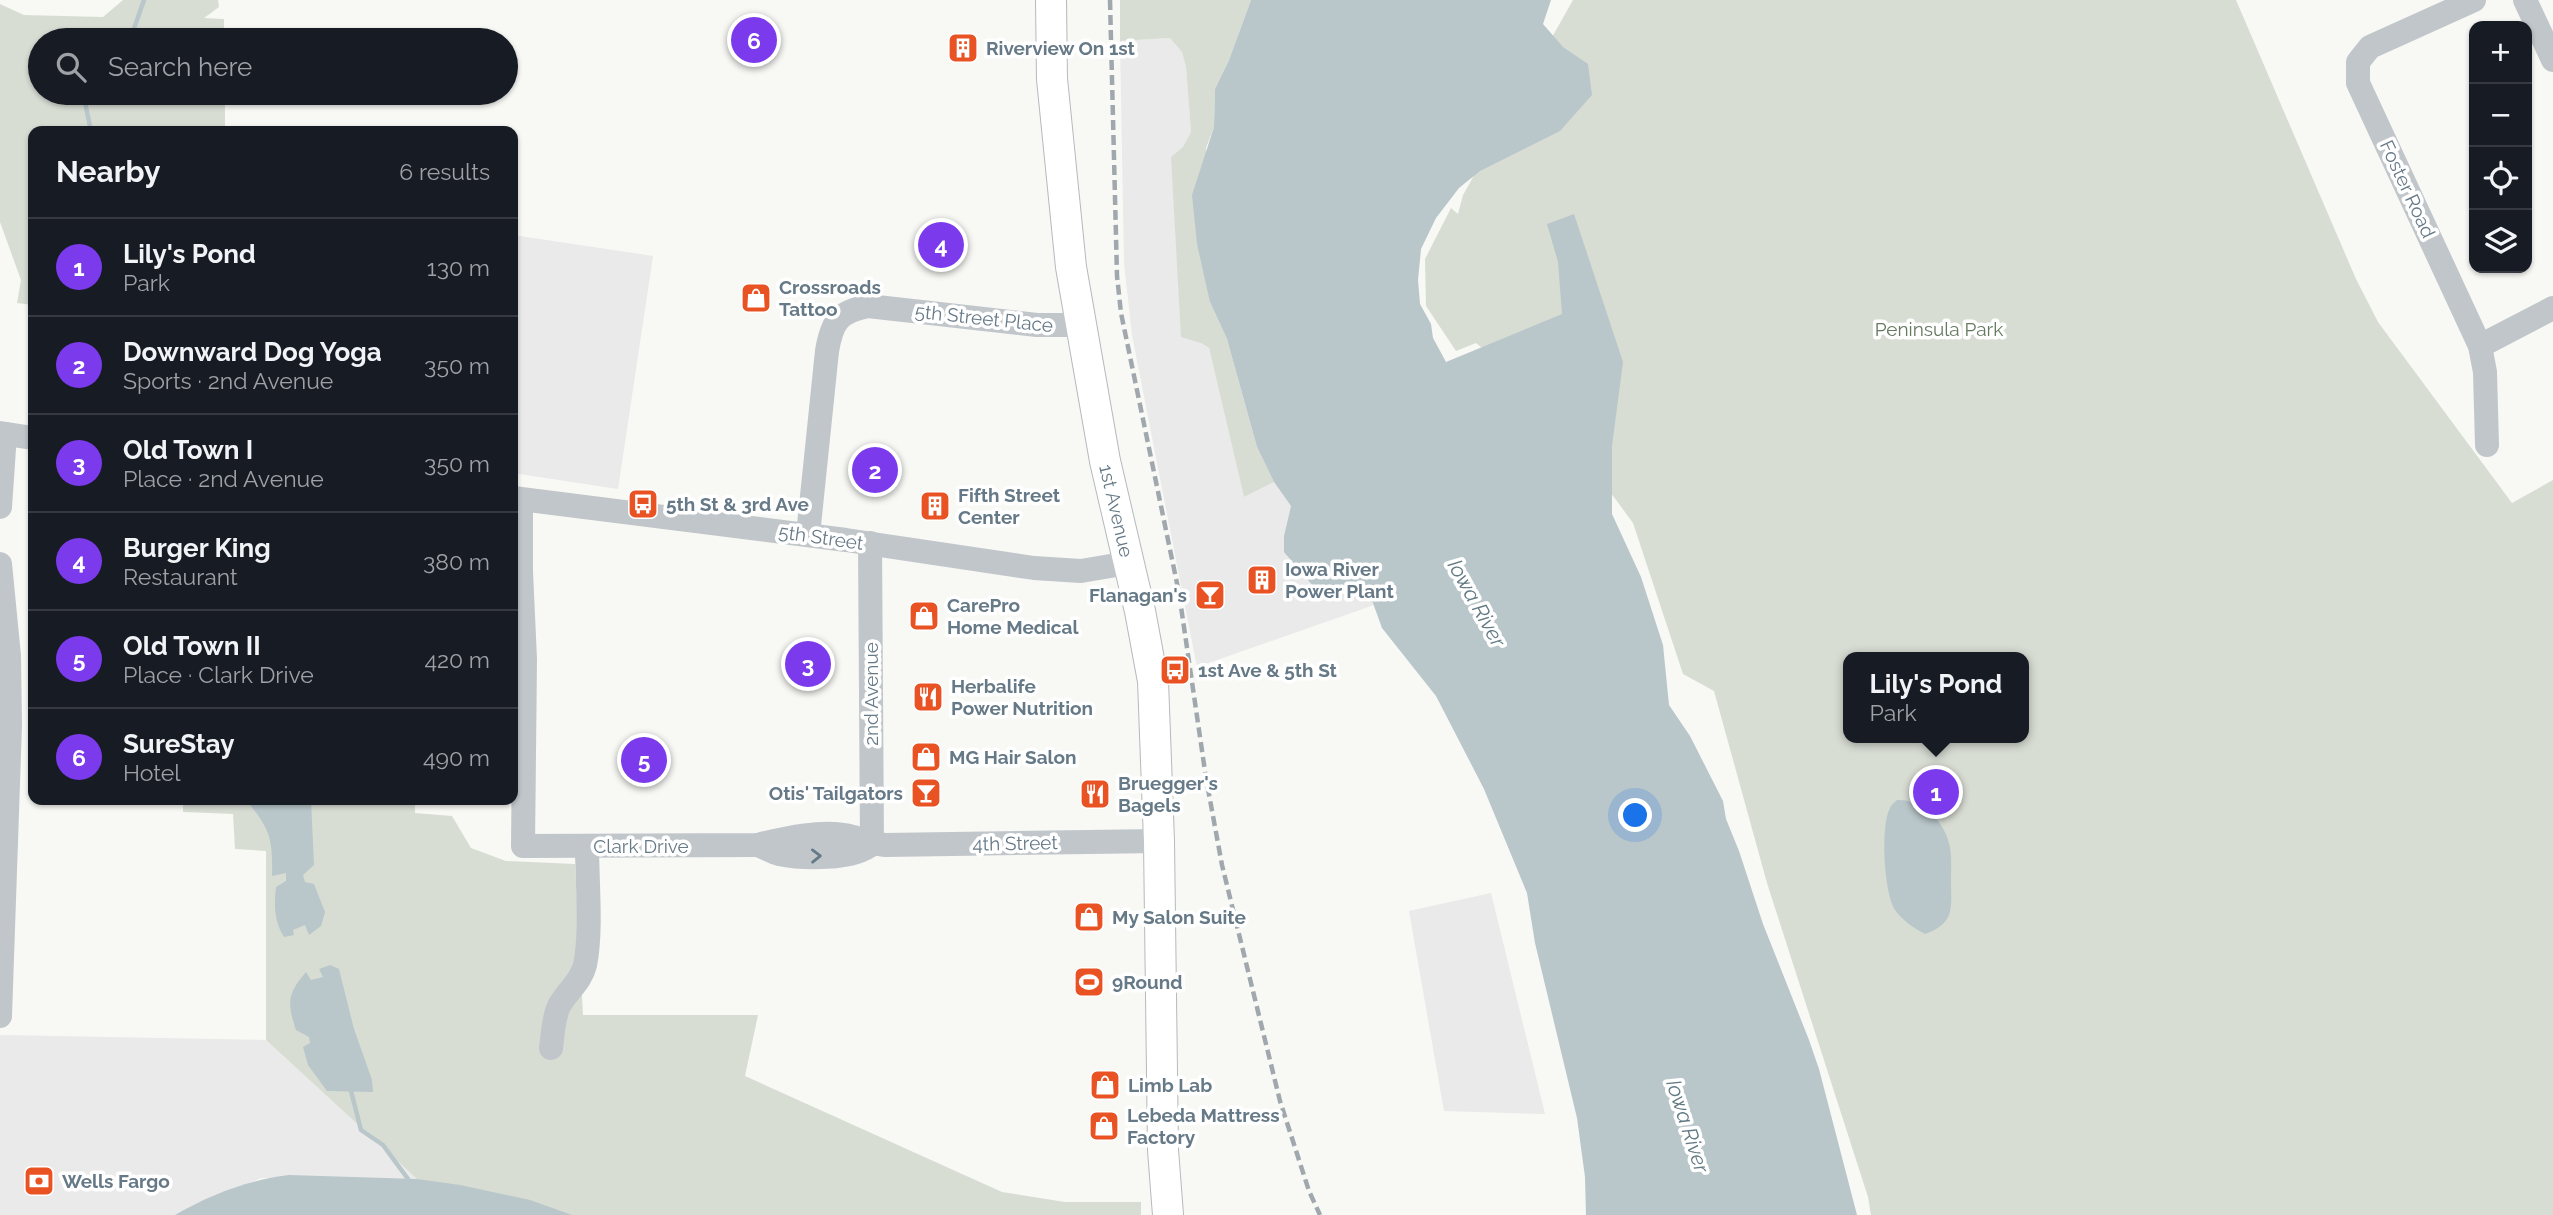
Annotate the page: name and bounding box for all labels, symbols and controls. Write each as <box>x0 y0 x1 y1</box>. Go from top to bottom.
pin: 6 <box>731 14 777 66</box>
map controls <box>2469 21 2532 273</box>
button: + <box>2469 21 2532 84</box>
search box <box>28 28 518 105</box>
building icon: Riverview On 1st <box>946 31 980 65</box>
place label: Riverview On 1st <box>986 37 1136 59</box>
icon: search <box>52 48 90 86</box>
text: Search here <box>108 52 252 82</box>
button: − <box>2469 84 2532 147</box>
street label: Foster Road <box>2376 137 2440 241</box>
button: locate <box>2469 147 2532 210</box>
text: Nearby <box>56 154 160 189</box>
text: 6 results <box>399 158 490 185</box>
button: layers <box>2469 210 2532 273</box>
pin: 4 <box>918 219 964 271</box>
text: Lily's Pond <box>123 239 256 269</box>
text: 1 <box>73 254 85 281</box>
text: 130 m <box>427 254 490 281</box>
text: Park <box>123 269 170 296</box>
place label: Crossroads Tattoo <box>779 276 881 320</box>
shop icon: Crossroads Tattoo <box>739 281 773 315</box>
street label: 5th Street Place <box>914 300 1054 336</box>
park label: Peninsula Park <box>1875 318 2003 340</box>
text: Downward Dog Yoga <box>123 337 382 367</box>
text: 2 <box>73 352 85 379</box>
text: 350 m <box>424 352 490 379</box>
text: Sports · 2nd Avenue <box>123 367 333 394</box>
text: Old Town I <box>123 435 253 465</box>
pin: 2 <box>852 444 898 496</box>
text: 3 <box>73 450 85 477</box>
text: 350 m <box>424 450 490 477</box>
street label: 1st Avenue <box>1095 462 1138 559</box>
text: Place · 2nd Avenue <box>123 465 324 492</box>
place label: Fifth Street Center <box>958 484 1061 528</box>
bus stop icon: 5th St & 3rd Ave <box>626 487 660 521</box>
building icon: Fifth Street Center <box>918 489 952 523</box>
place label: 5th St & 3rd Ave <box>666 493 809 515</box>
street label: 5th Street <box>777 520 865 554</box>
text: Burger King <box>123 533 271 563</box>
text: 4 <box>72 548 86 575</box>
text: 380 m <box>423 548 490 575</box>
water label: Iowa River <box>1443 555 1512 652</box>
place label: Iowa River Power Plant <box>1285 558 1394 602</box>
text: Restaurant <box>123 563 238 590</box>
building icon: Iowa River Power Plant <box>1245 563 1279 597</box>
bar icon: Flanagan's <box>1193 578 1227 612</box>
place label: Flanagan's <box>1089 584 1187 606</box>
place label: CarePro Home Medical <box>947 594 1079 638</box>
shop icon: CarePro Home Medical <box>907 599 941 633</box>
text: Old Town II <box>123 631 261 661</box>
pin: 3 <box>785 638 831 690</box>
street label: 2nd Avenue <box>860 642 882 746</box>
text: 5 <box>73 646 85 673</box>
text: 420 m <box>424 646 490 673</box>
popup <box>1843 652 2029 743</box>
bus stop icon: 1st Ave & 5th St <box>1158 653 1192 687</box>
place label: 1st Ave & 5th St <box>1198 659 1338 681</box>
text: Place · Clark Drive <box>123 661 314 688</box>
text: Lily's Pond <box>1870 669 2002 699</box>
place label: Herbalife Power Nutrition <box>951 675 1093 719</box>
restaurant icon: Herbalife Power Nutrition <box>911 680 945 714</box>
text: Park <box>1870 699 1917 726</box>
text: SureStay <box>123 729 235 759</box>
pin: 5 <box>621 734 667 786</box>
shop icon: MG Hair Salon <box>909 740 943 774</box>
text: 6 <box>72 744 86 771</box>
text: 490 m <box>423 744 490 771</box>
place label: MG Hair Salon <box>949 746 1077 768</box>
text: Hotel <box>123 759 181 786</box>
pin: 1 <box>1913 766 1959 818</box>
place label: Bruegger's Bagels <box>1118 772 1218 816</box>
bar icon: Otis' Tailgators <box>909 776 943 810</box>
restaurant icon: Bruegger's Bagels <box>1078 777 1112 811</box>
place label: Otis' Tailgators <box>769 782 903 804</box>
your location <box>1618 798 1652 832</box>
street label: 4th Street <box>972 831 1058 855</box>
street label: Clark Drive <box>593 835 689 857</box>
one-way arrow <box>811 848 821 864</box>
shop icon: My Salon Suite <box>1072 900 1106 934</box>
place label: My Salon Suite <box>1112 906 1246 928</box>
sports icon: 9Round <box>1072 965 1106 999</box>
place label: 9Round <box>1112 971 1182 993</box>
shop icon: Limb Lab <box>1088 1068 1122 1102</box>
place label: Limb Lab <box>1128 1074 1212 1096</box>
water label: Iowa River <box>1661 1076 1715 1176</box>
place label: Lebeda Mattress Factory <box>1127 1104 1280 1148</box>
shop icon: Lebeda Mattress Factory <box>1087 1109 1121 1143</box>
bank icon: Wells Fargo <box>22 1164 56 1198</box>
place label: Wells Fargo <box>62 1170 170 1192</box>

